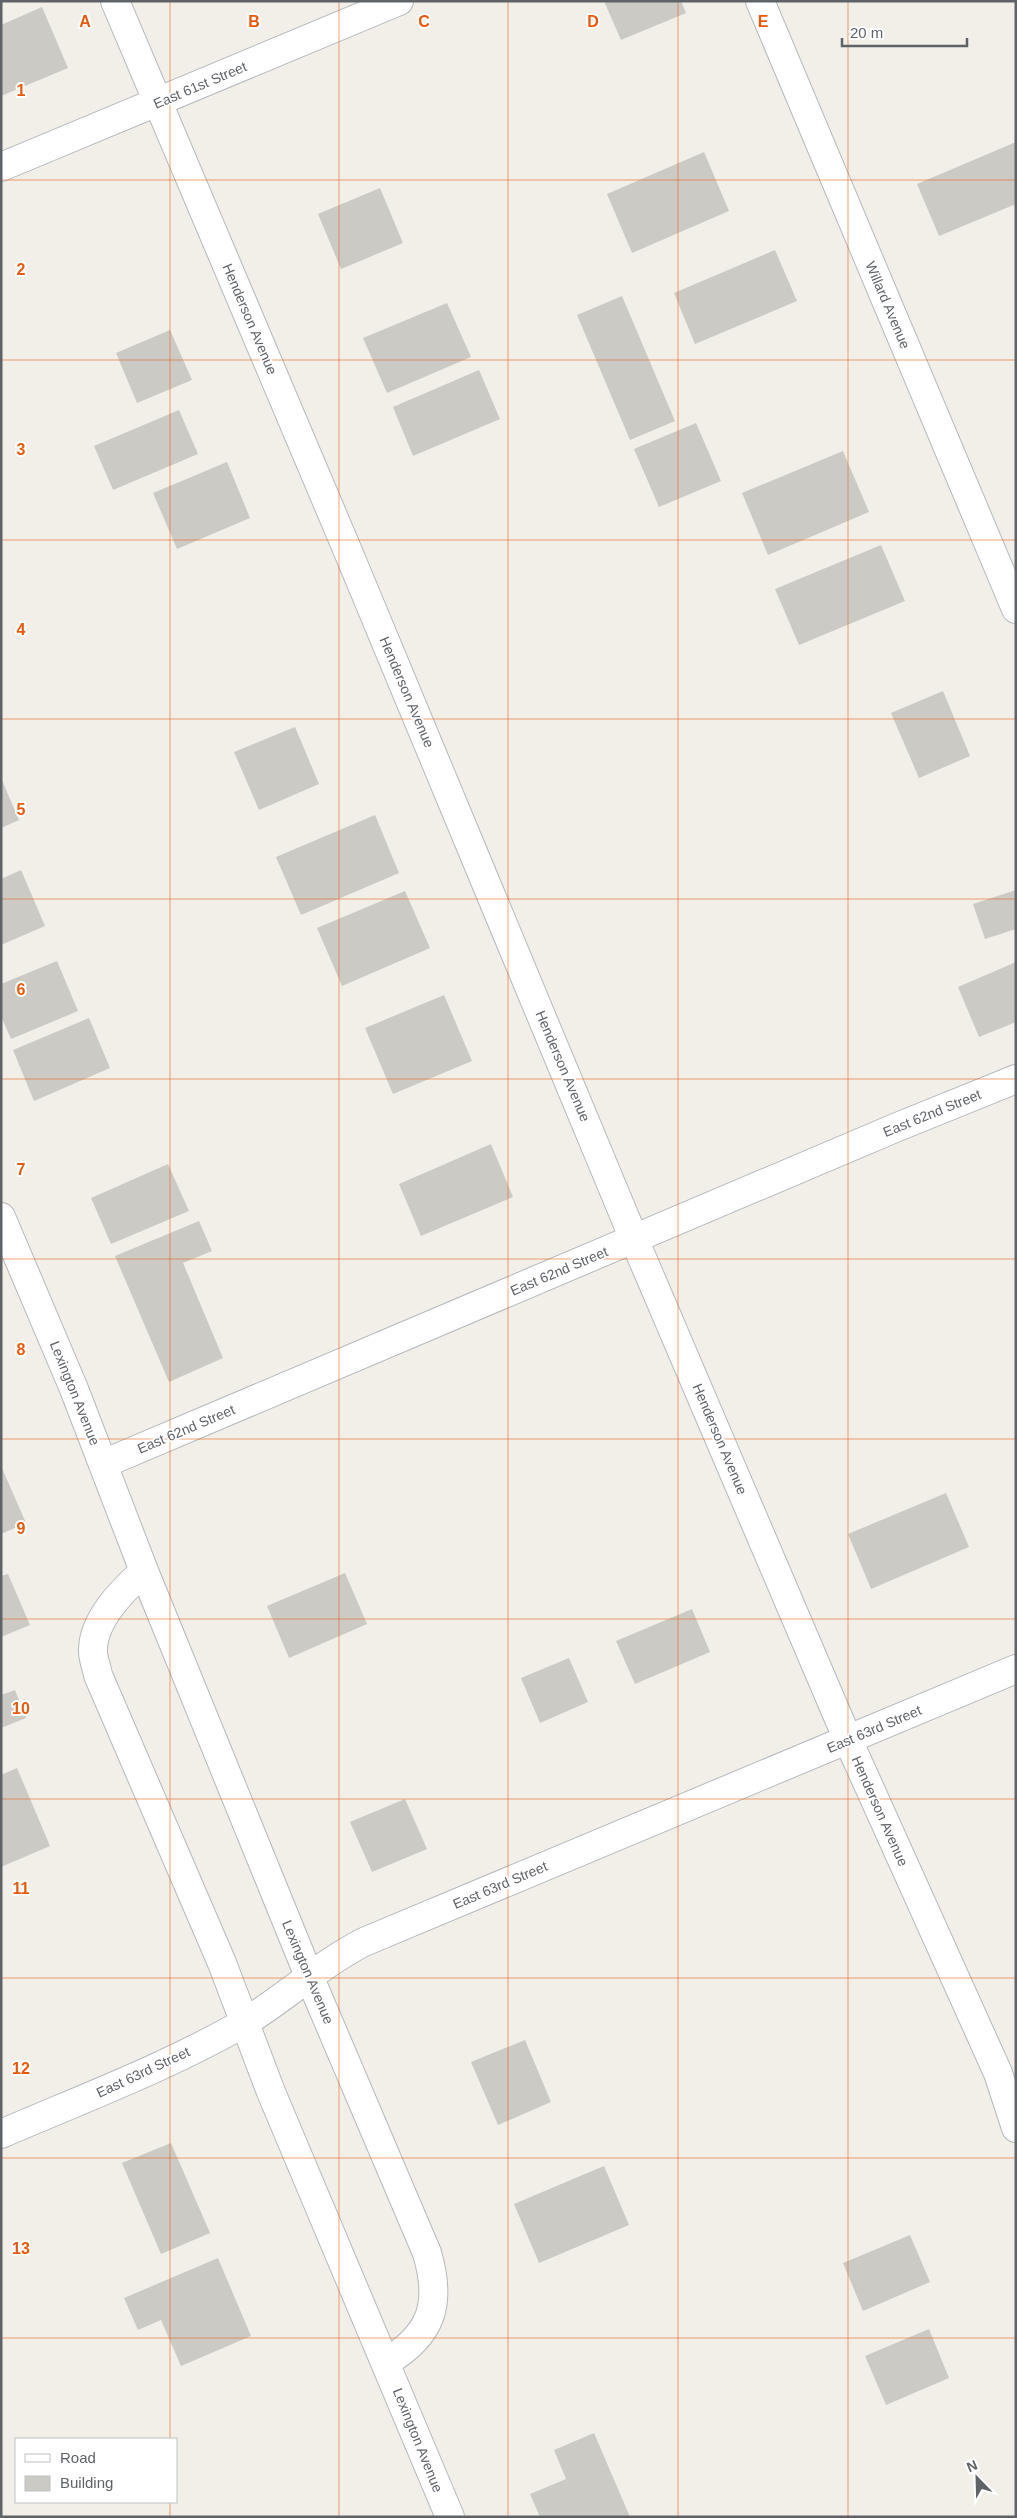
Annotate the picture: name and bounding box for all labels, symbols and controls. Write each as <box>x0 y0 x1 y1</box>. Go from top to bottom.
text: A <box>79 13 91 30</box>
text: B <box>248 13 260 30</box>
text: C <box>418 13 430 30</box>
text: D <box>587 13 599 30</box>
text: E <box>758 13 769 30</box>
scale bar <box>842 15 967 47</box>
text: 20 m <box>850 24 883 41</box>
street label: East 61st Street <box>151 58 249 112</box>
text: 1 <box>17 82 26 99</box>
street label: Willard Avenue <box>862 259 914 351</box>
text: 2 <box>17 261 26 278</box>
street label: Henderson Avenue <box>219 261 281 377</box>
text: 3 <box>17 441 26 458</box>
text: 4 <box>17 621 26 638</box>
street label: Henderson Avenue <box>376 634 438 750</box>
text: 5 <box>17 801 26 818</box>
text: 6 <box>17 981 26 998</box>
street label: Henderson Avenue <box>532 1008 594 1124</box>
street label: East 62nd Street <box>881 1086 983 1140</box>
text: 7 <box>17 1161 26 1178</box>
street label: East 62nd Street <box>508 1243 610 1299</box>
street label: Lexington Avenue <box>47 1339 103 1448</box>
text: 8 <box>17 1341 26 1358</box>
street label: Henderson Avenue <box>689 1381 751 1497</box>
street label: East 62nd Street <box>135 1401 237 1457</box>
text: 9 <box>17 1520 26 1537</box>
text: 10 <box>12 1700 30 1717</box>
street label: East 63rd Street <box>824 1702 924 1756</box>
street label: Henderson Avenue <box>849 1753 912 1869</box>
street label: East 63rd Street <box>450 1858 550 1912</box>
text: 11 <box>13 1880 30 1897</box>
street label: Lexington Avenue <box>279 1918 337 2026</box>
street label: East 63rd Street <box>94 2043 192 2101</box>
text: 12 <box>12 2060 30 2077</box>
text: 13 <box>12 2240 30 2257</box>
street label: Lexington Avenue <box>390 2386 446 2495</box>
legend <box>15 2438 178 2503</box>
text: Road <box>60 2449 96 2466</box>
north arrow <box>952 2453 1002 2503</box>
text: N <box>964 2457 980 2475</box>
text: Building <box>60 2474 113 2491</box>

